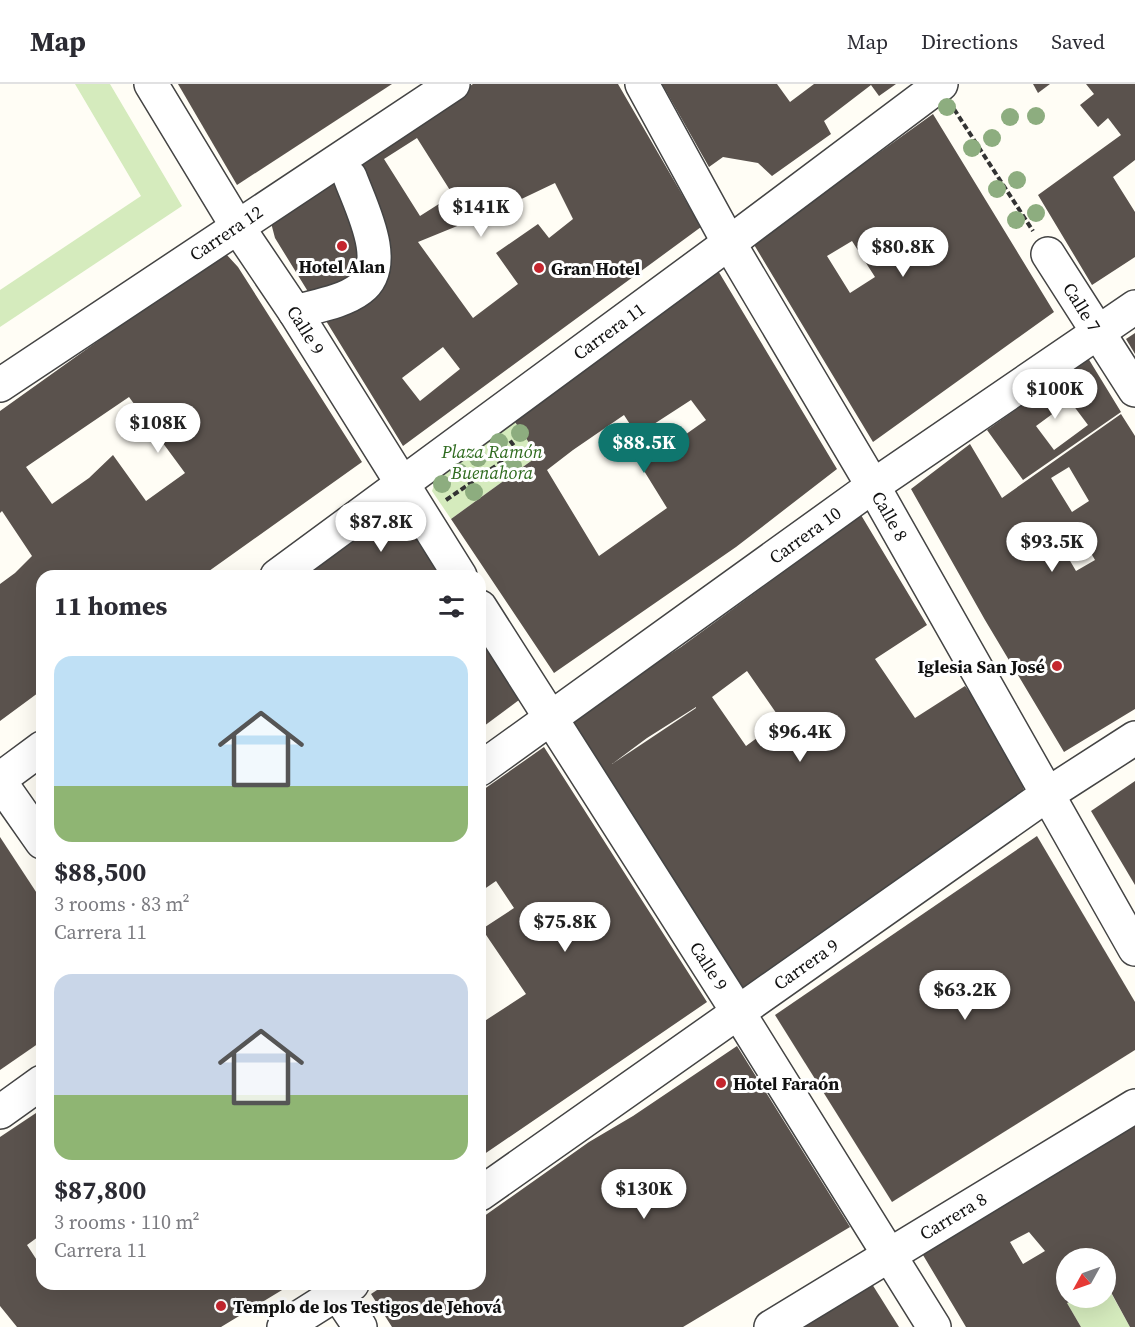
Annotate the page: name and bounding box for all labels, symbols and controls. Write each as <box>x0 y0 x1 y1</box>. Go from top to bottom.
text: Map <box>30 22 86 60</box>
text: Map <box>847 27 888 56</box>
text: Directions <box>921 27 1018 56</box>
text: Saved <box>1051 27 1105 56</box>
pin: $141K <box>439 187 523 238</box>
text: $141K <box>452 192 510 220</box>
street label: Carrera 12 <box>184 199 268 267</box>
pin: $80.8K <box>854 227 952 278</box>
text: $80.8K <box>871 232 935 260</box>
marker: Hotel Alan <box>335 239 349 253</box>
place label: Hotel Alan <box>299 254 385 279</box>
place label: Gran Hotel <box>551 256 640 281</box>
marker: Gran Hotel <box>532 261 546 275</box>
street label: Calle 7 <box>1057 278 1107 336</box>
street label: Carrera 11 <box>568 296 650 366</box>
street label: Calle 9 <box>281 301 331 359</box>
pin: $100K <box>1013 369 1097 420</box>
text: $100K <box>1026 374 1084 402</box>
pin: $108K <box>116 403 200 454</box>
text: $108K <box>129 408 187 436</box>
pin: $88.5K <box>595 423 693 474</box>
text: $88.5K <box>612 428 676 456</box>
park label: Plaza Ramón Buenahora <box>440 439 543 485</box>
street label: Calle 8 <box>866 487 914 545</box>
street label: Carrera 10 <box>764 500 846 570</box>
pin: $87.8K <box>332 502 430 553</box>
text: $87.8K <box>349 507 413 535</box>
pin: $93.5K <box>1003 522 1101 573</box>
text: $93.5K <box>1020 527 1084 555</box>
text: 11 homes <box>54 588 167 624</box>
icon: filters <box>435 590 468 623</box>
place label: Iglesia San José <box>918 654 1045 679</box>
marker: Iglesia San José <box>1050 659 1064 673</box>
icon: home <box>207 695 315 803</box>
pin: $96.4K <box>751 712 849 763</box>
text: $96.4K <box>768 717 832 745</box>
text: $88,500 <box>54 854 146 890</box>
text: 3 rooms · 83 m² <box>54 890 190 918</box>
pin: $75.8K <box>516 902 614 953</box>
text: $75.8K <box>533 907 597 935</box>
text: Carrera 11 <box>54 918 147 946</box>
street label: Carrera 9 <box>768 932 844 996</box>
street label: Calle 9 <box>684 937 734 995</box>
pin: $63.2K <box>916 970 1014 1021</box>
text: $63.2K <box>933 975 997 1003</box>
icon: home <box>207 1013 315 1121</box>
place label: Hotel Faraón <box>733 1071 839 1096</box>
marker: Hotel Faraón <box>714 1076 728 1090</box>
pin: $130K <box>602 1169 686 1220</box>
text: $87,800 <box>54 1172 146 1208</box>
text: $130K <box>615 1174 673 1202</box>
street label: Carrera 8 <box>915 1186 991 1246</box>
text: 3 rooms · 110 m² <box>54 1208 200 1236</box>
text: Carrera 11 <box>54 1236 147 1264</box>
north arrow <box>1056 1248 1116 1308</box>
map controls <box>1056 1248 1116 1308</box>
place label: Templo de los Testigos de Jehová <box>233 1294 502 1319</box>
marker: Templo de los Testigos de Jehová <box>214 1299 228 1313</box>

